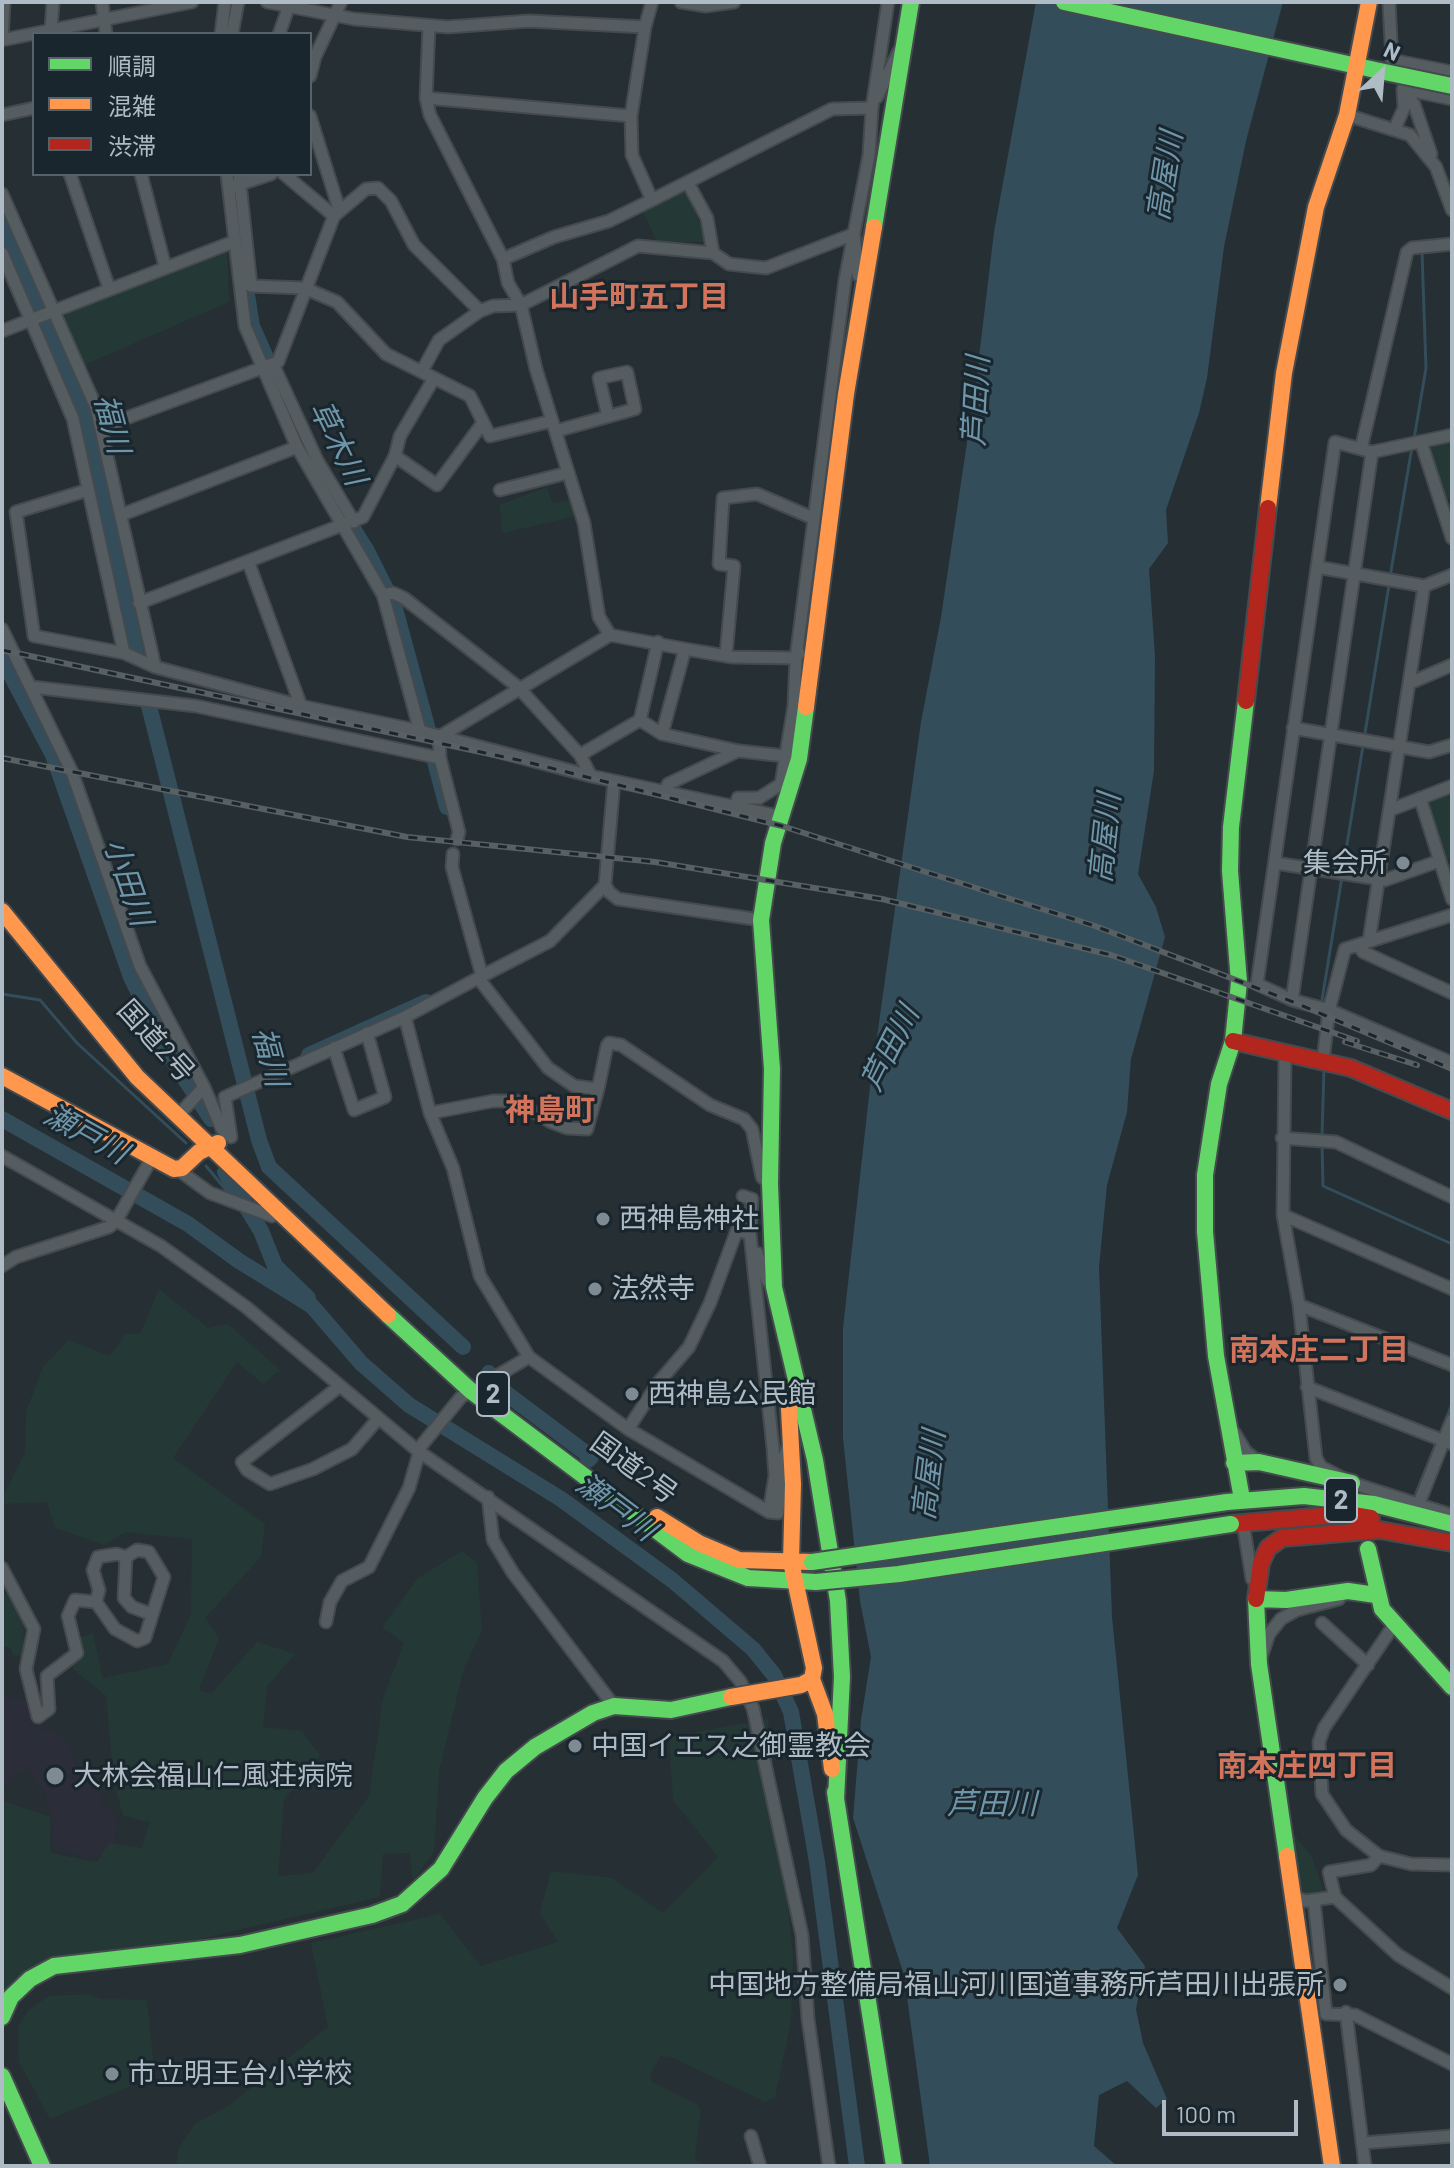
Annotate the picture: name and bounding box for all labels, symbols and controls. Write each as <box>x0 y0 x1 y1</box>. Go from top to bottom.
legend <box>32 32 312 176</box>
north arrow <box>1342 32 1422 112</box>
text: N <box>1380 36 1405 65</box>
text: 順調 <box>108 51 156 80</box>
text: 混雑 <box>108 91 156 120</box>
water label: 高屋川 <box>1140 129 1190 223</box>
text: 渋滞 <box>108 131 156 160</box>
district label: 山手町五丁目 <box>549 279 729 315</box>
water label: 芦田川 <box>956 355 996 447</box>
water label: 福川 <box>87 390 137 458</box>
water label: 草木川 <box>302 395 374 491</box>
water label: 高屋川 <box>1082 791 1128 885</box>
water label: 小田川 <box>96 834 160 930</box>
place label: 集会所 <box>1303 846 1387 880</box>
marker: 集会所 <box>1394 854 1412 872</box>
street label: 国道2号 <box>110 993 202 1089</box>
water label: 芦田川 <box>854 1000 926 1096</box>
water label: 福川 <box>245 1023 295 1091</box>
district label: 神島町 <box>505 1092 595 1128</box>
water label: 瀬戸川 <box>38 1096 134 1172</box>
place label: 西神島神社 <box>619 1202 759 1236</box>
marker: 西神島神社 <box>594 1210 612 1228</box>
place label: 法然寺 <box>611 1272 695 1306</box>
marker: 法然寺 <box>586 1280 604 1298</box>
district label: 南本庄二丁目 <box>1229 1332 1409 1368</box>
road number: 2 <box>477 1372 509 1416</box>
place label: 西神島公民館 <box>648 1377 816 1411</box>
marker: 西神島公民館 <box>623 1385 641 1403</box>
street label: 国道2号 <box>584 1425 684 1511</box>
water label: 高屋川 <box>906 1428 952 1522</box>
water label: 瀬戸川 <box>569 1466 663 1548</box>
road number: 2 <box>1325 1478 1357 1522</box>
place label: 中国イエス之御霊教会 <box>591 1729 871 1763</box>
marker: 中国イエス之御霊教会 <box>566 1737 584 1755</box>
district label: 南本庄四丁目 <box>1217 1748 1397 1784</box>
place label: 大林会福山仁風荘病院 <box>73 1759 353 1793</box>
marker: 大林会福山仁風荘病院 <box>44 1765 66 1787</box>
water label: 芦田川 <box>947 1786 1037 1822</box>
place label: 中国地方整備局福山河川国道事務所芦田川出張所 <box>708 1968 1324 2002</box>
marker: 中国地方整備局福山河川国道事務所芦田川出張所 <box>1331 1976 1349 1994</box>
place label: 市立明王台小学校 <box>128 2057 352 2091</box>
marker: 市立明王台小学校 <box>103 2065 121 2083</box>
scale bar <box>1166 2084 1302 2134</box>
text: 100 m <box>1176 2099 1236 2128</box>

